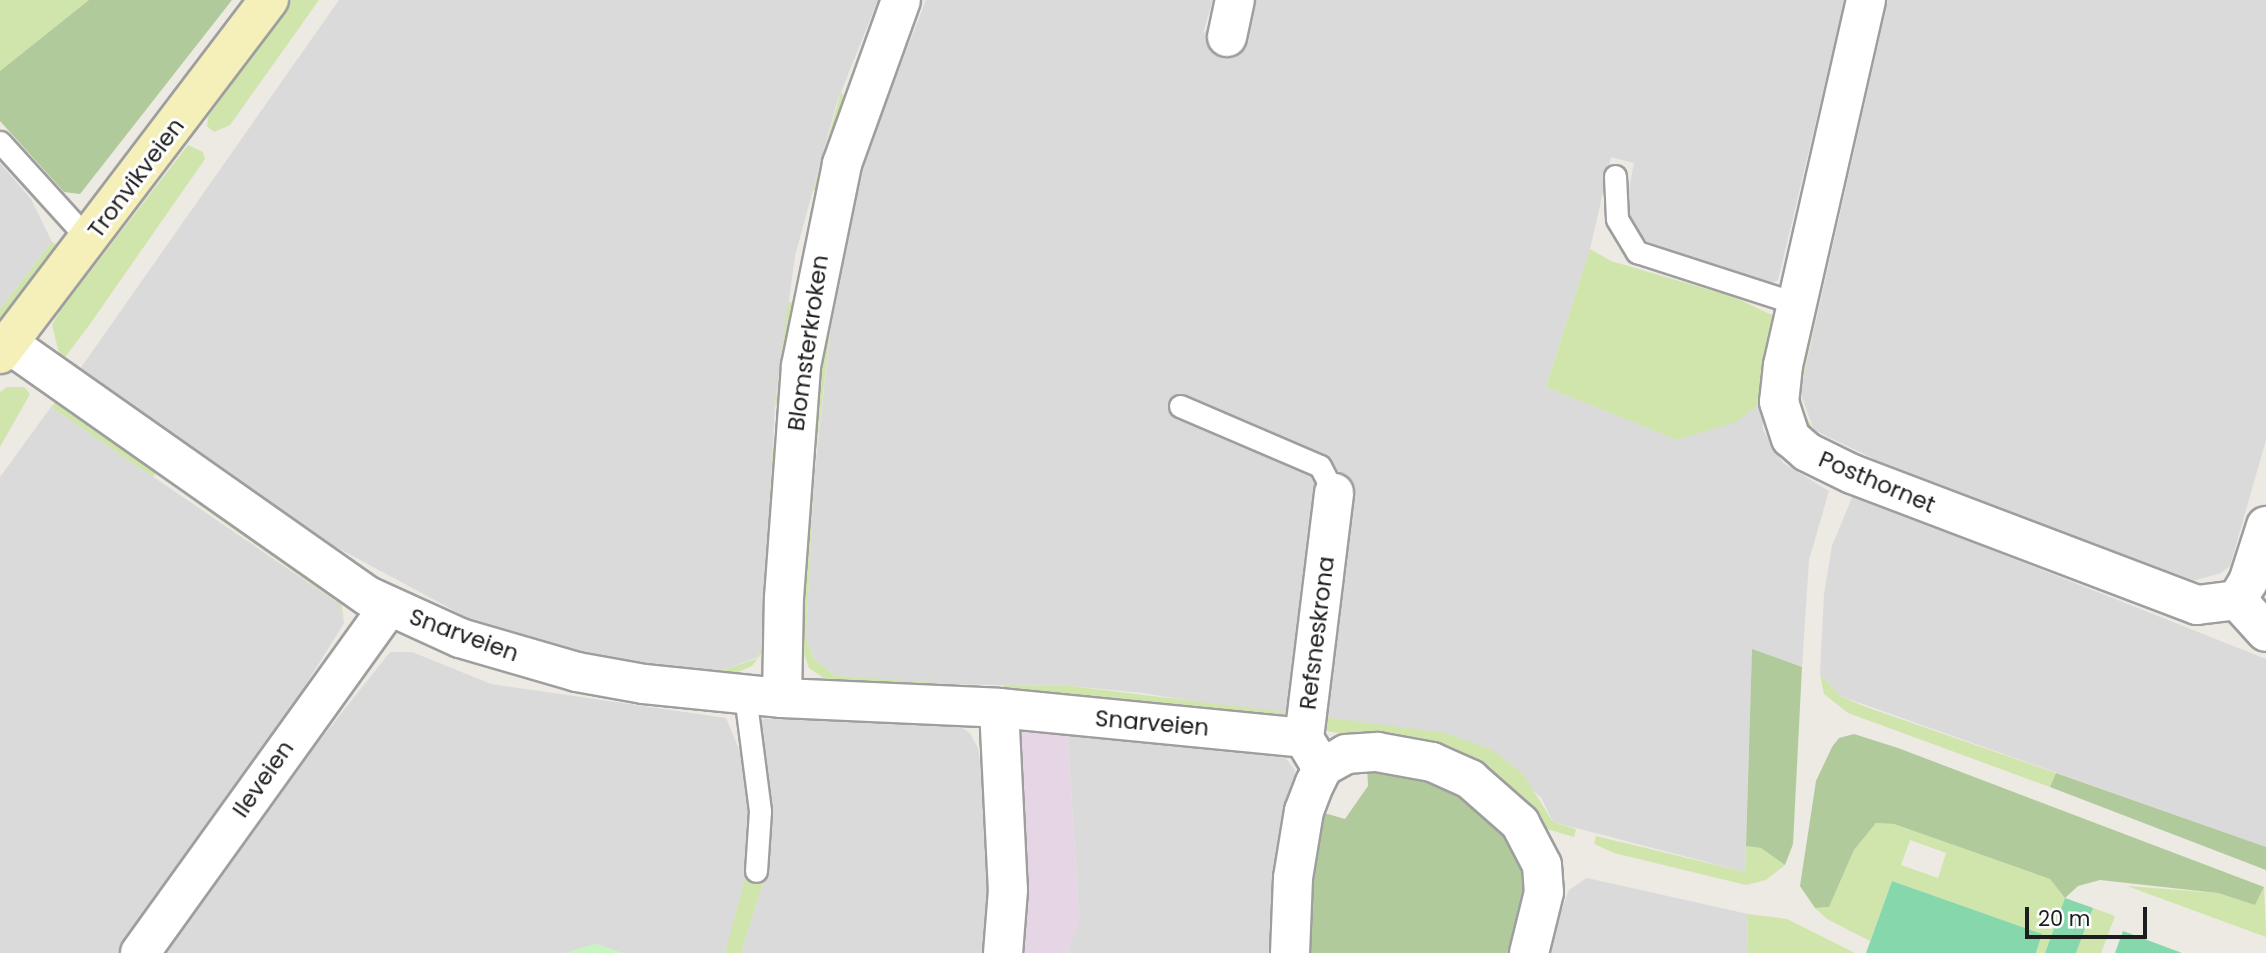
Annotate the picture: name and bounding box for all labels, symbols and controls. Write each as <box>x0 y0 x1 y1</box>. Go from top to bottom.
street label: Tronvikveien <box>82 113 190 243</box>
street label: Blomsterkroken <box>782 253 834 433</box>
street label: Posthornet <box>1815 445 1939 519</box>
street label: Refsneskrona <box>1294 555 1340 711</box>
street label: Snarveien <box>406 603 522 667</box>
street label: Snarveien <box>1094 704 1210 742</box>
street label: Ileveien <box>227 735 299 823</box>
scale bar <box>2028 894 2150 938</box>
text: 20 m <box>2038 904 2091 933</box>

